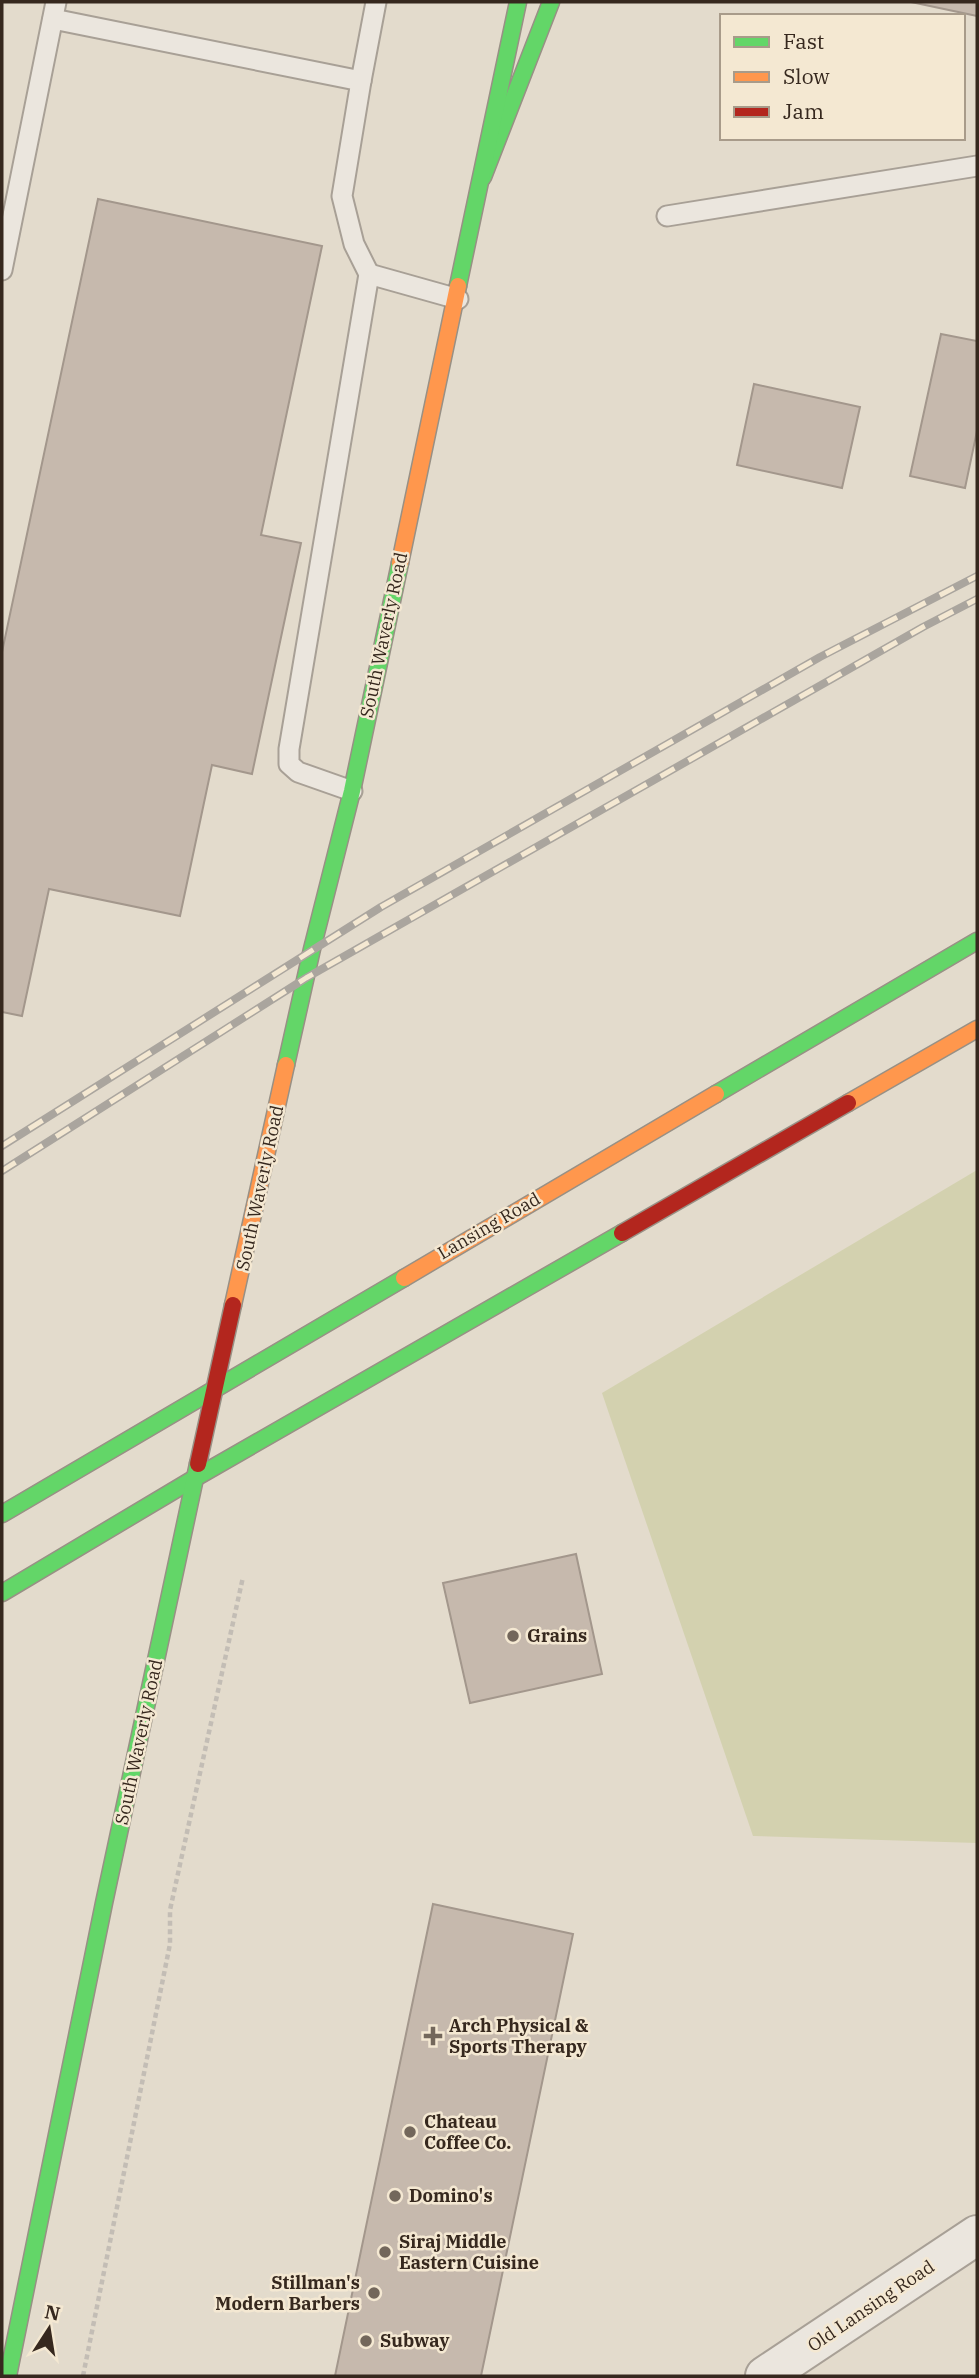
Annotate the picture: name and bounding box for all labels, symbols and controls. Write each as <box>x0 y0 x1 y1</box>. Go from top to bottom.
legend <box>720 14 965 140</box>
text: Fast <box>783 27 824 55</box>
text: Slow <box>783 62 830 90</box>
text: Jam <box>783 97 824 125</box>
street label: South Waverly Road <box>355 550 412 720</box>
street label: South Waverly Road <box>231 1103 288 1273</box>
street label: Lansing Road <box>433 1187 544 1264</box>
place label: Grains <box>527 1624 587 1647</box>
marker: Grains <box>505 1628 521 1644</box>
street label: South Waverly Road <box>110 1657 167 1827</box>
place label: Arch Physical & Sports Therapy <box>449 2014 589 2058</box>
marker: Arch Physical & Sports Therapy <box>423 2026 443 2046</box>
place label: Chateau Coffee Co. <box>424 2110 511 2154</box>
marker: Chateau Coffee Co. <box>402 2124 418 2140</box>
place label: Domino's <box>409 2184 493 2207</box>
marker: Domino's <box>387 2188 403 2204</box>
place label: Siraj Middle Eastern Cuisine <box>399 2230 539 2274</box>
marker: Siraj Middle Eastern Cuisine <box>377 2244 393 2260</box>
street label: Old Lansing Road <box>803 2255 939 2357</box>
place label: Stillman's Modern Barbers <box>215 2271 360 2315</box>
marker: Stillman's Modern Barbers <box>366 2285 382 2301</box>
north arrow <box>14 2294 84 2364</box>
text: N <box>43 2299 62 2326</box>
place label: Subway <box>380 2329 450 2352</box>
marker: Subway <box>358 2333 374 2349</box>

